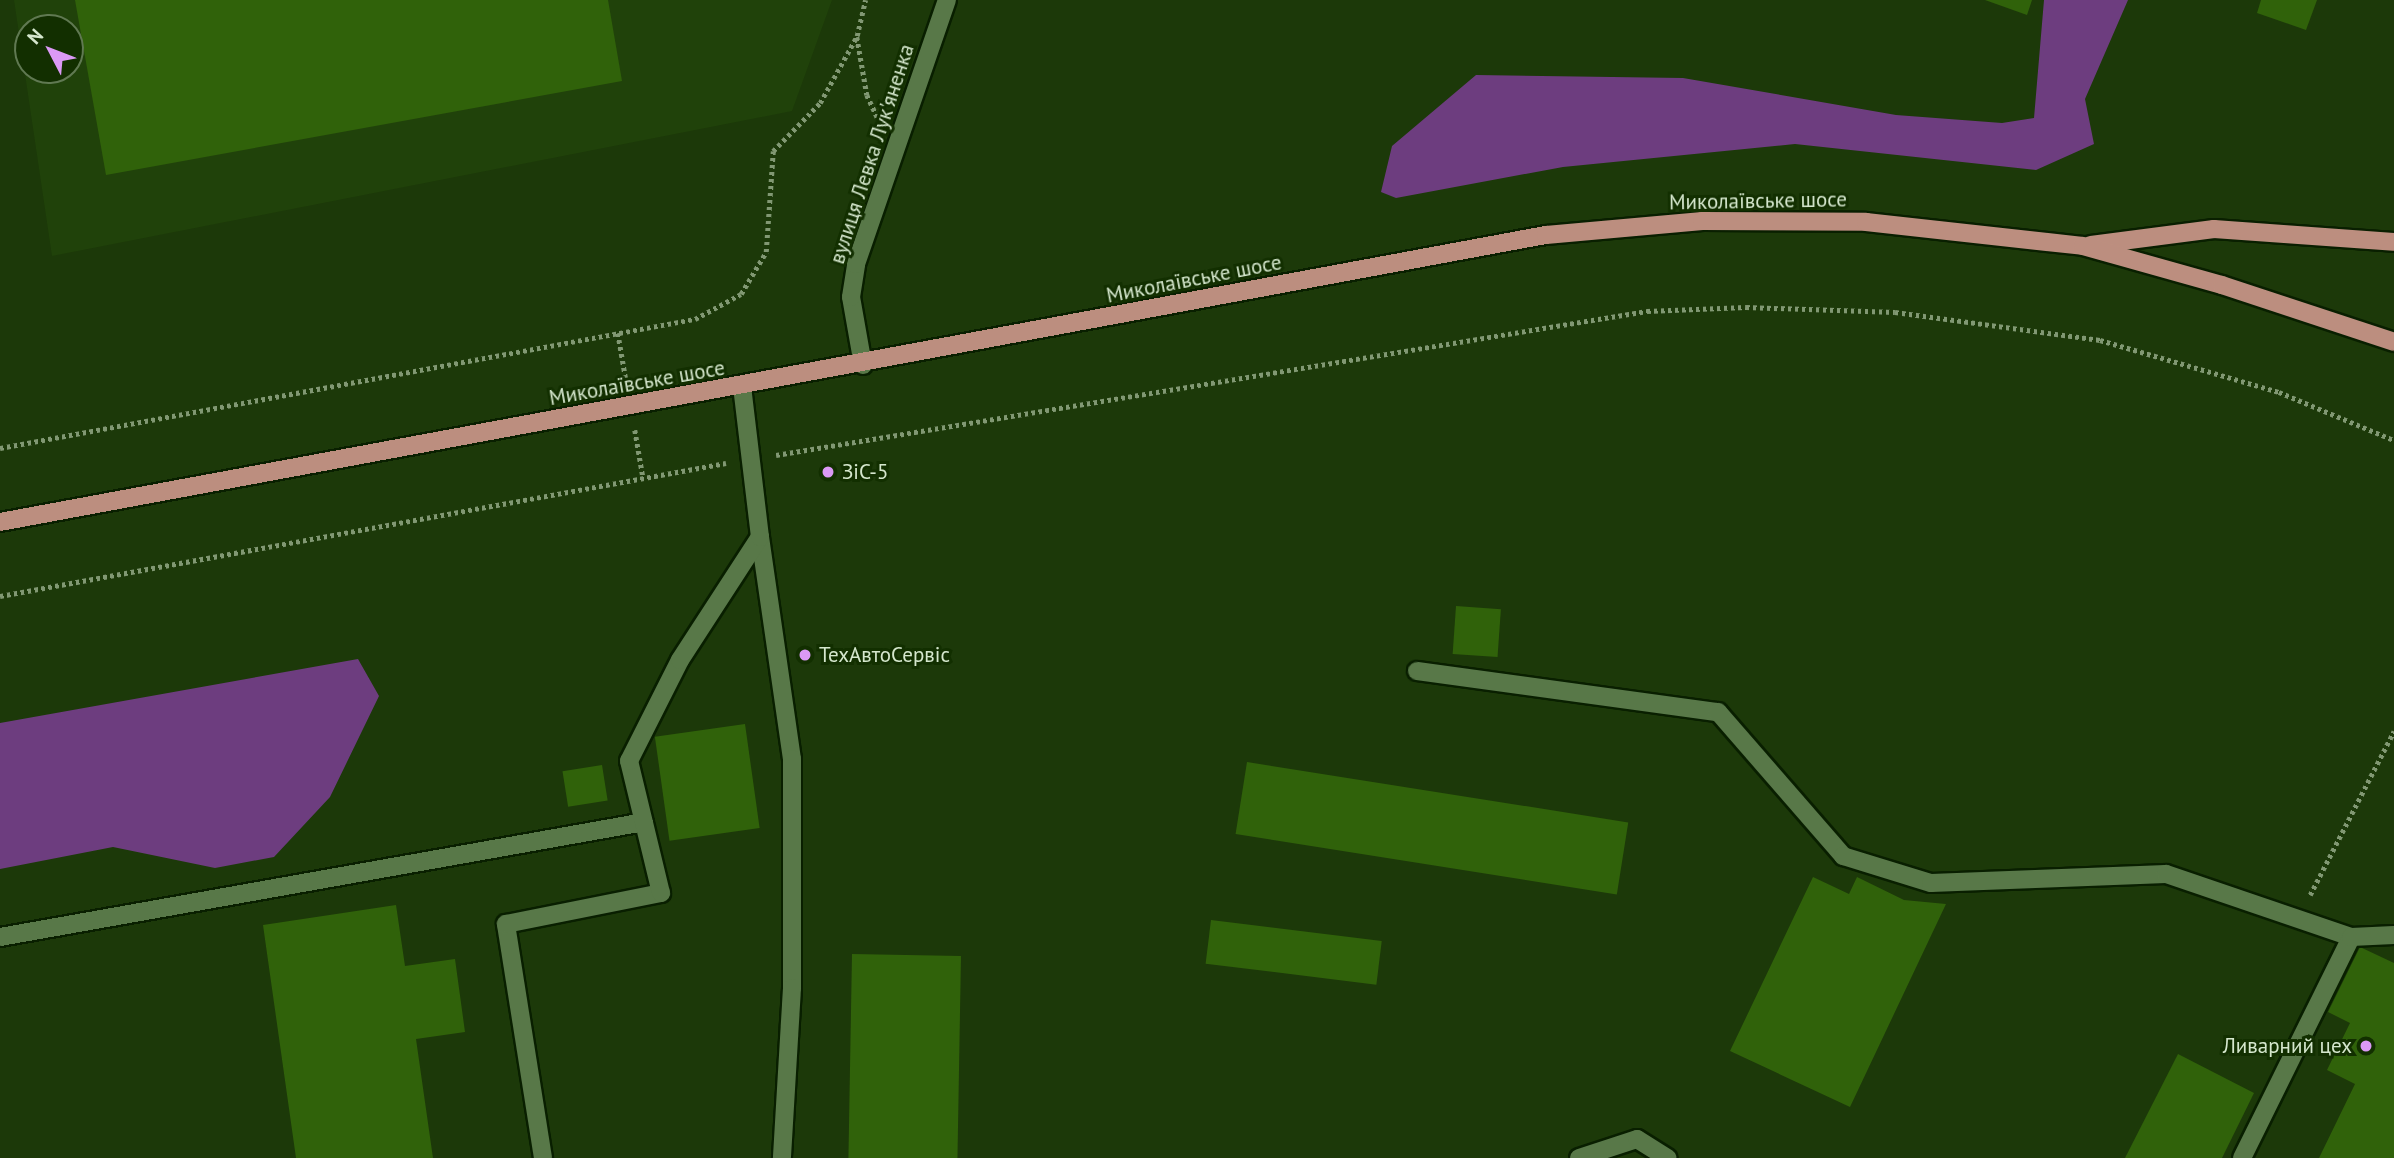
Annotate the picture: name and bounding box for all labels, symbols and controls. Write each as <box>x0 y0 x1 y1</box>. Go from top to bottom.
north arrow <box>14 14 84 84</box>
text: N <box>22 24 48 49</box>
street label: вулиця Левка Лук'яненка <box>825 41 919 267</box>
street label: Миколаївське шосе <box>1669 187 1847 215</box>
street label: Миколаївське шосе <box>1104 250 1284 308</box>
street label: Миколаївське шосе <box>547 355 727 411</box>
place label: ЗіС-5 <box>842 459 888 485</box>
marker: ЗіС-5 <box>820 464 836 480</box>
place label: ТехАвтоСервіс <box>819 642 950 668</box>
marker: ТехАвтоСервіс <box>797 647 813 663</box>
place label: Ливарний цех <box>2223 1033 2352 1059</box>
marker: Ливарний цех <box>2358 1038 2374 1054</box>

